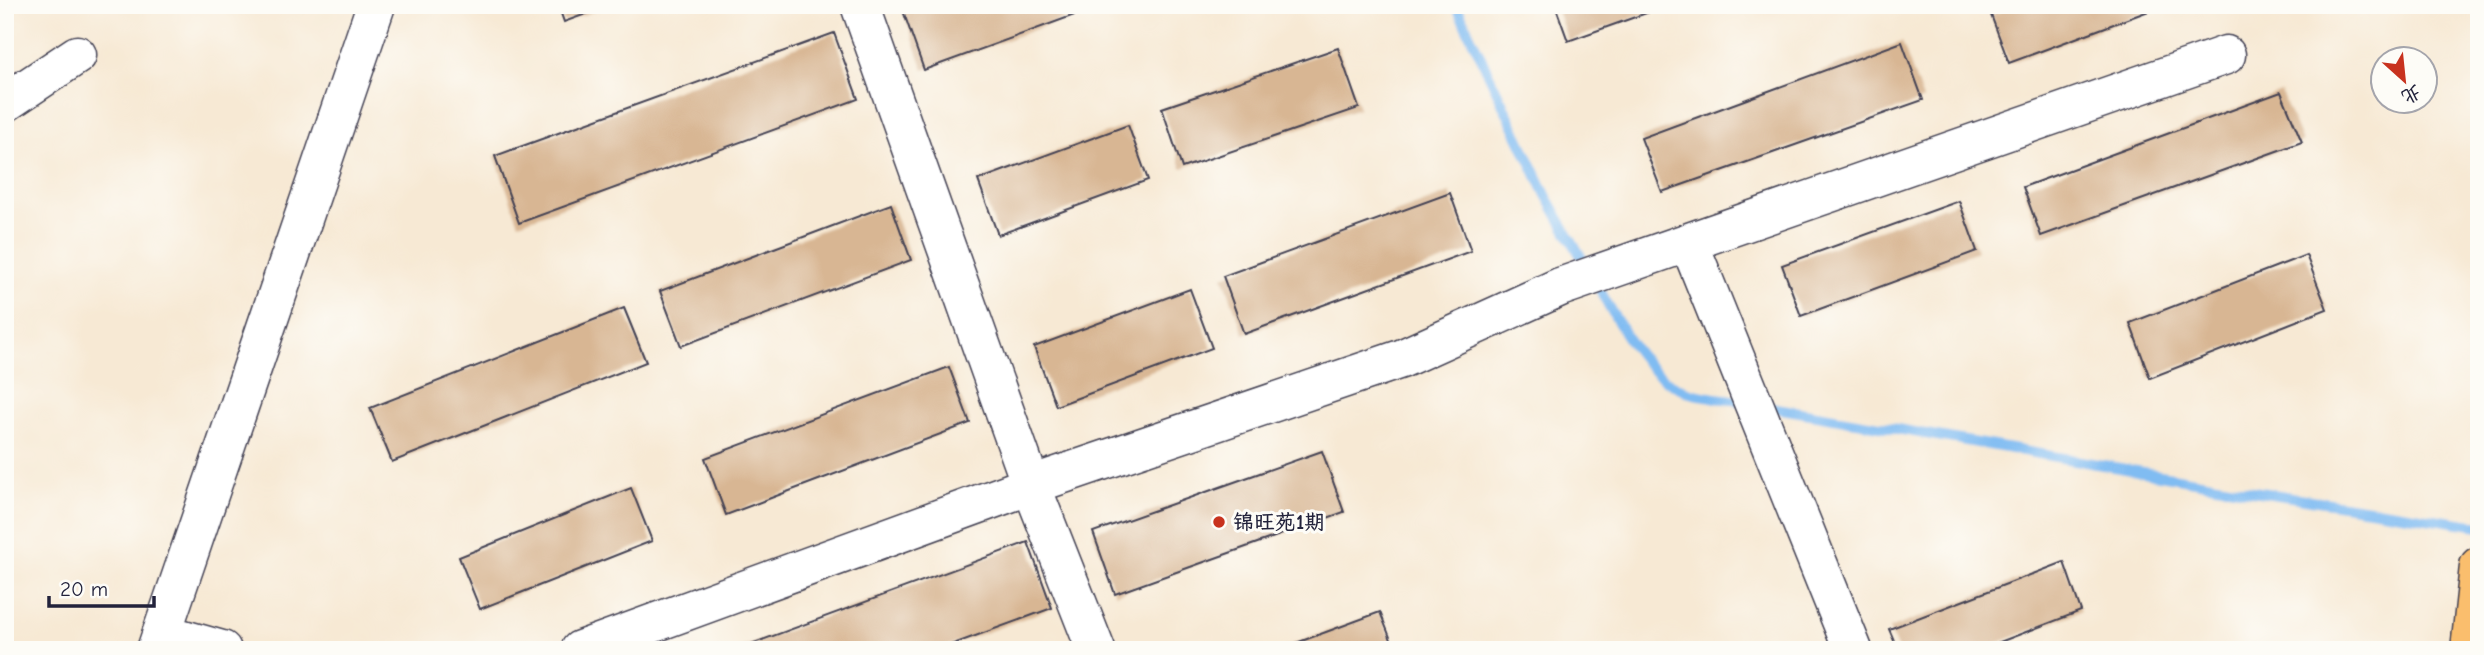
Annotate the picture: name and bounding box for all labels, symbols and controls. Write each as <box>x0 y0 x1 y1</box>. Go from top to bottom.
north arrow <box>2368 46 2438 116</box>
text: 北 <box>2398 80 2425 108</box>
place label: 锦旺苑1期 <box>1233 510 1325 534</box>
marker: 锦旺苑1期 <box>1211 514 1227 530</box>
scale bar <box>49 564 154 608</box>
text: 20 m <box>60 577 108 601</box>

